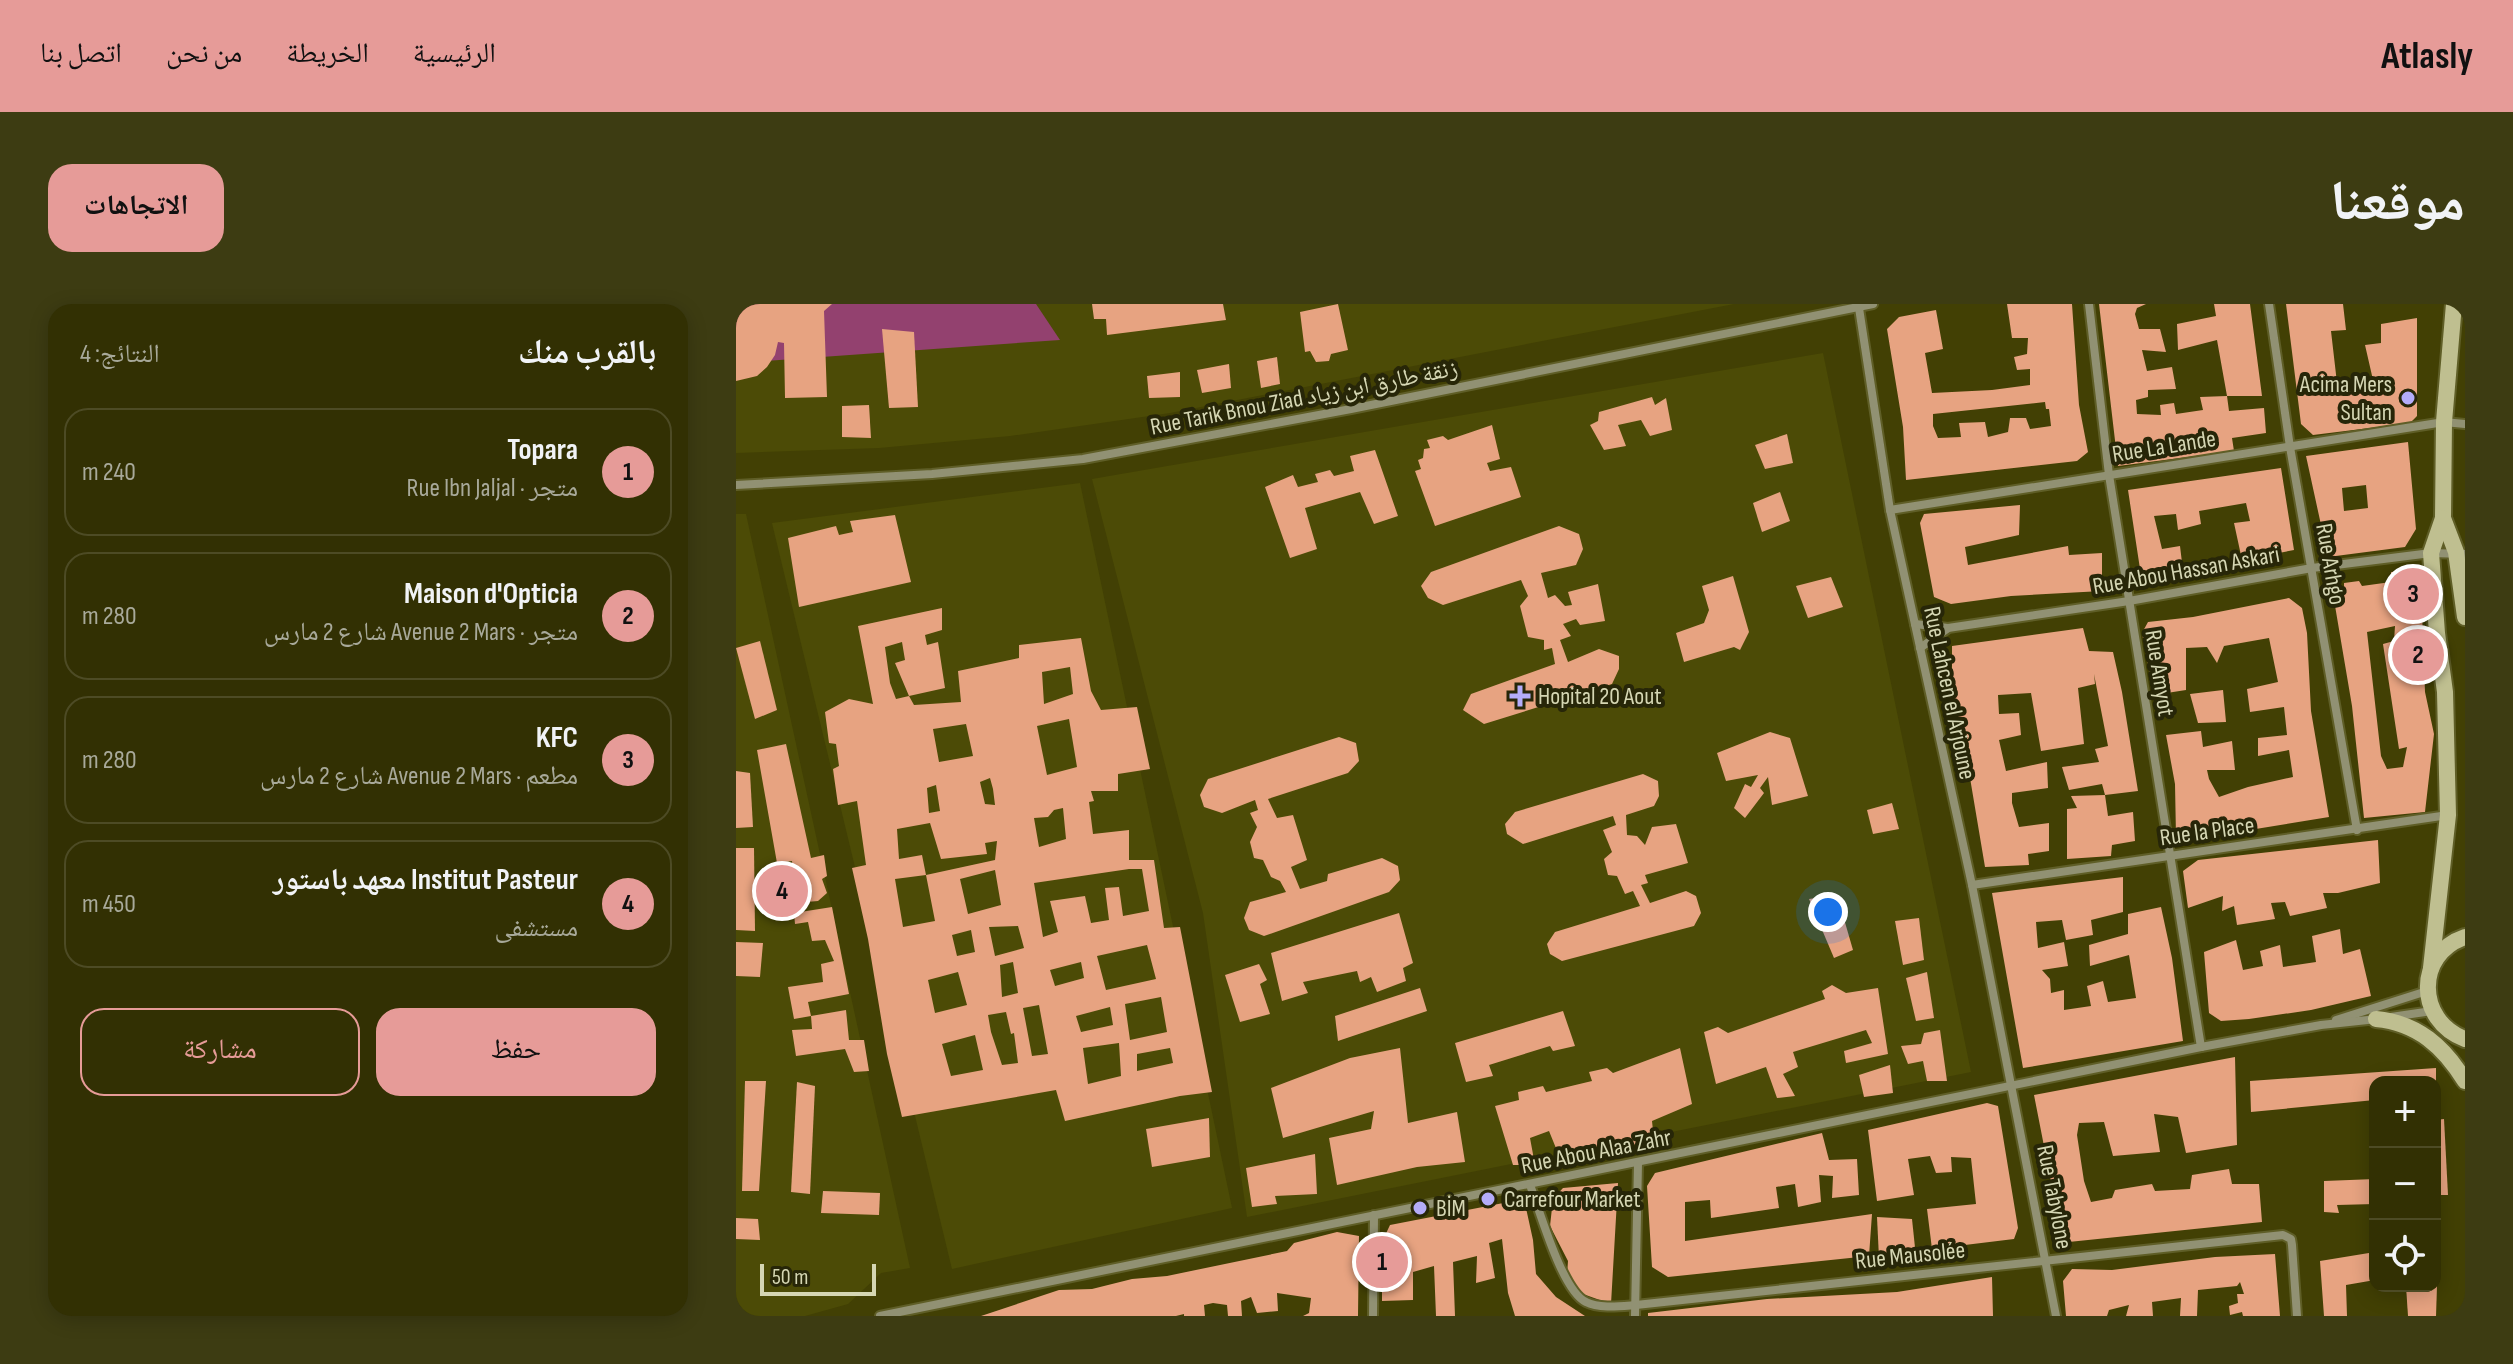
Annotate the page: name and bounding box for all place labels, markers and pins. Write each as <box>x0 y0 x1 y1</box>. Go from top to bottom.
place label: Acima Mers Sultan <box>2299 370 2392 427</box>
marker: Acima Mers Sultan <box>2399 389 2417 407</box>
pin: 3 <box>2387 564 2439 624</box>
pin: 2 <box>2392 625 2444 685</box>
place label: Hopital 20 Aout <box>1538 682 1662 711</box>
marker: Hopital 20 Aout <box>1509 685 1531 707</box>
pin: 4 <box>756 861 808 921</box>
place label: Carrefour Market <box>1504 1185 1641 1214</box>
marker: Carrefour Market <box>1479 1190 1497 1208</box>
place label: BİM <box>1436 1194 1466 1223</box>
marker: BİM <box>1411 1199 1429 1217</box>
pin: 1 <box>1356 1232 1408 1292</box>

